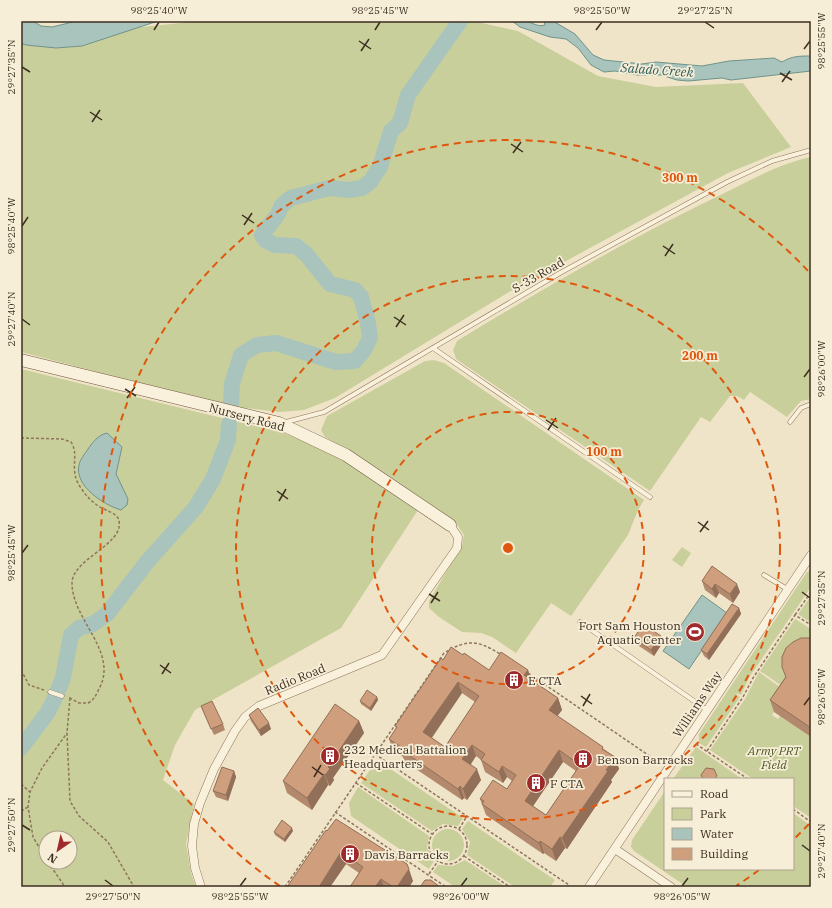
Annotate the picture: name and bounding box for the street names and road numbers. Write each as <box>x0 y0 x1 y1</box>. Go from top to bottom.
street label: S-33 Road <box>509 254 567 296</box>
street label: Nursery Road <box>207 400 287 434</box>
street label: Radio Road <box>263 660 327 698</box>
street label: Williams Way <box>669 668 725 740</box>

